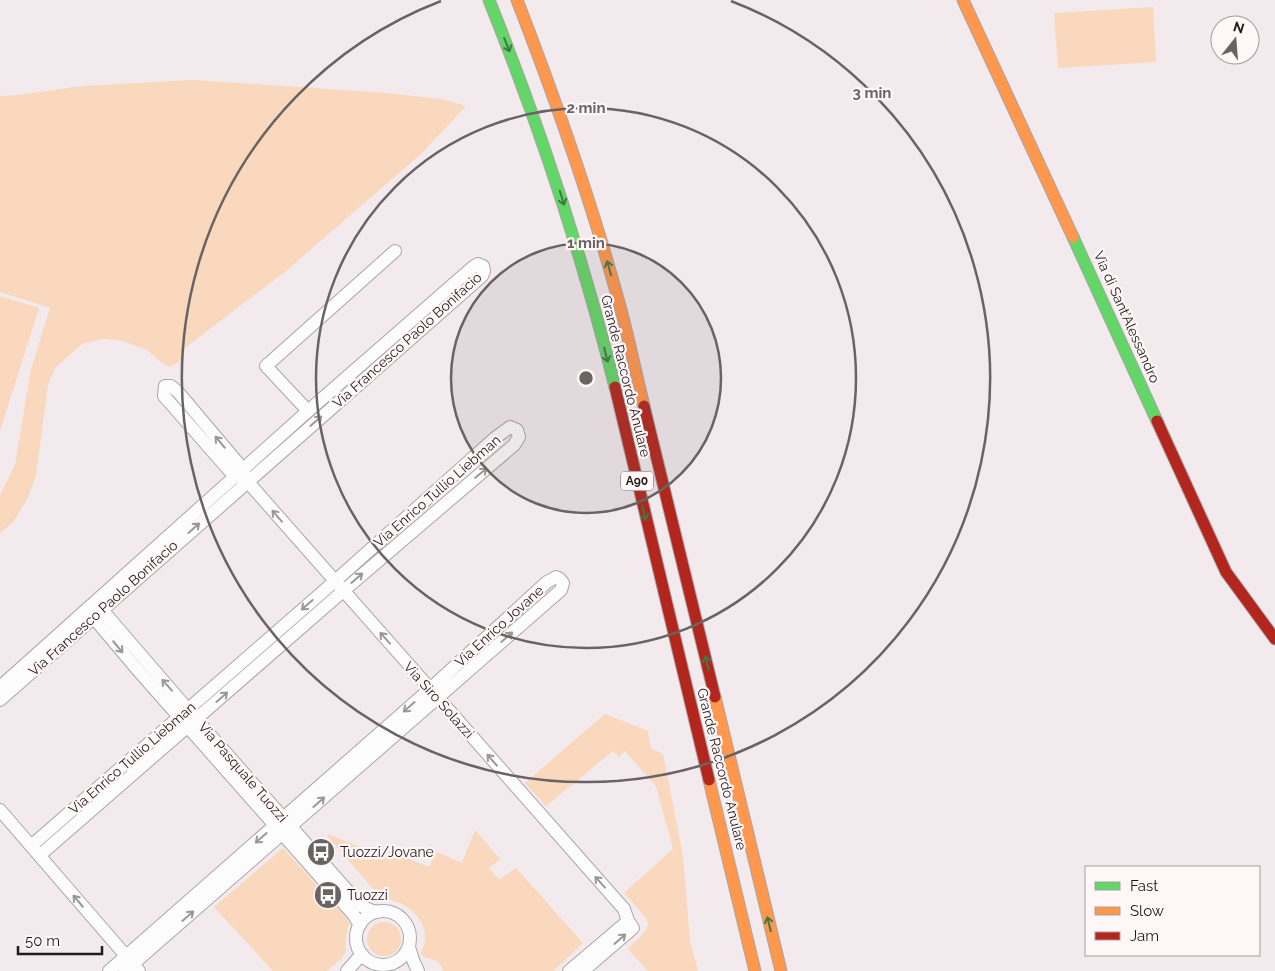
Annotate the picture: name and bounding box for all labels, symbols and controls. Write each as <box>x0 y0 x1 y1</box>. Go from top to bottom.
north arrow <box>1210 15 1260 65</box>
text: N <box>1231 18 1246 37</box>
one-way arrow <box>503 37 512 53</box>
text: 3 min <box>853 84 891 102</box>
text: 2 min <box>567 99 605 117</box>
one-way arrow <box>557 190 567 206</box>
text: 1 min <box>567 234 605 252</box>
street label: Via di Sant'Alessandro <box>1091 249 1163 385</box>
one-way arrow <box>603 260 613 276</box>
street label: Via Francesco Paolo Bonifacio <box>329 269 485 411</box>
street label: Grande Raccordo Anulare <box>598 293 654 459</box>
one-way arrow <box>602 346 611 362</box>
centre of rings <box>577 369 595 387</box>
one-way arrow <box>309 416 322 427</box>
street label: Via Enrico Tullio Liebman <box>370 432 504 550</box>
one-way arrow <box>215 435 226 448</box>
one-way arrow <box>474 468 487 479</box>
road number: A90 <box>621 472 653 491</box>
one-way arrow <box>640 504 649 520</box>
one-way arrow <box>271 510 283 523</box>
one-way arrow <box>187 522 200 534</box>
street label: Via Francesco Paolo Bonifacio <box>25 537 181 679</box>
one-way arrow <box>351 573 364 584</box>
street label: Via Enrico Jovane <box>451 582 547 670</box>
one-way arrow <box>301 600 314 611</box>
one-way arrow <box>501 631 514 643</box>
one-way arrow <box>379 632 390 645</box>
one-way arrow <box>112 640 124 653</box>
one-way arrow <box>702 656 711 672</box>
street label: Via Siro Solazzi <box>401 659 477 741</box>
one-way arrow <box>161 678 172 691</box>
street label: Grande Raccordo Anulare <box>694 686 750 852</box>
one-way arrow <box>215 691 228 703</box>
street label: Via Enrico Tullio Liebman <box>65 699 199 817</box>
one-way arrow <box>402 701 415 713</box>
street label: Via Pasquale Tuozzi <box>195 719 291 825</box>
one-way arrow <box>487 753 498 766</box>
one-way arrow <box>313 796 326 808</box>
one-way arrow <box>254 832 267 844</box>
bus stop icon: Tuozzi/Jovane <box>306 837 336 867</box>
place label: Tuozzi/Jovane <box>340 844 434 860</box>
legend <box>1085 866 1260 956</box>
one-way arrow <box>594 875 606 888</box>
text: Fast <box>1130 877 1158 895</box>
bus stop icon: Tuozzi <box>313 880 343 910</box>
place label: Tuozzi <box>347 887 388 903</box>
one-way arrow <box>72 895 83 908</box>
text: Slow <box>1130 902 1164 920</box>
one-way arrow <box>181 910 194 922</box>
one-way arrow <box>764 916 773 932</box>
scale bar <box>18 924 101 956</box>
text: Jam <box>1130 927 1159 945</box>
text: 50 m <box>25 932 60 950</box>
one-way arrow <box>614 933 627 945</box>

